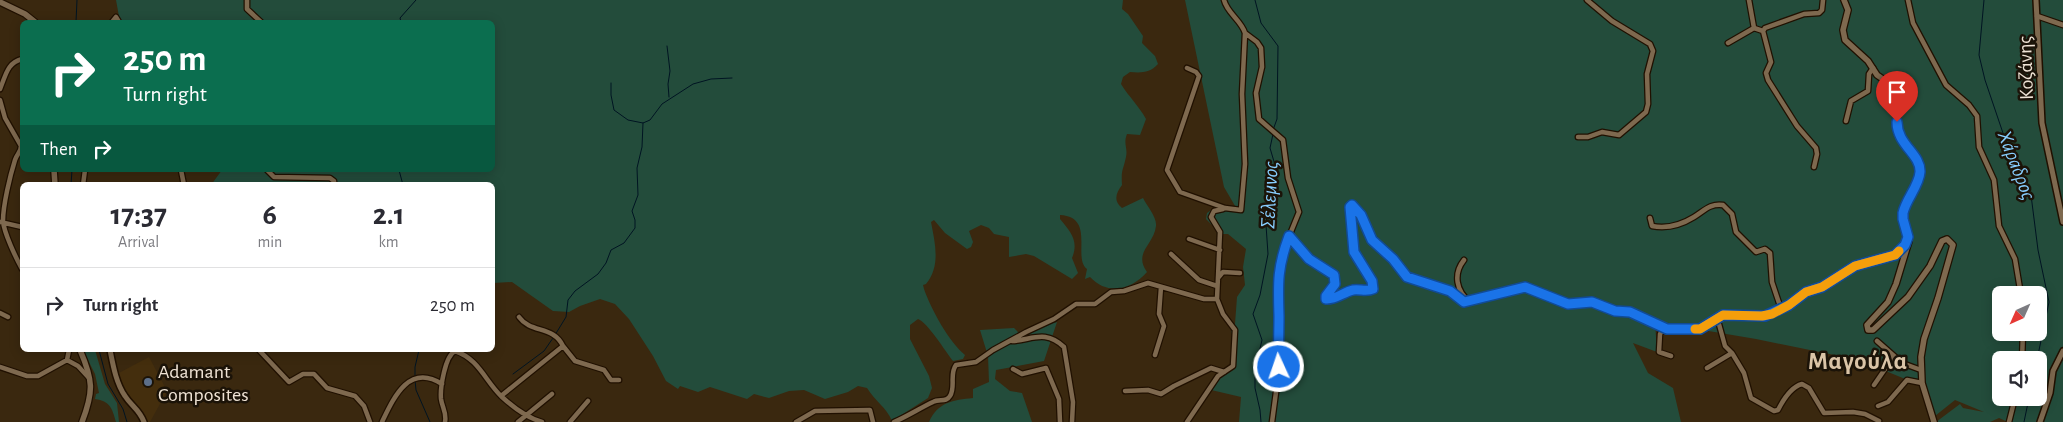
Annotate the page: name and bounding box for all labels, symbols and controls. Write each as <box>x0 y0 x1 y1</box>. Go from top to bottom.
street label: Κοζάνης <box>2015 35 2037 100</box>
icon: right <box>40 40 105 105</box>
text: 250 m <box>123 42 206 77</box>
pin <box>1876 71 1918 122</box>
icon: arrive <box>1883 78 1911 106</box>
text: Turn right <box>123 83 207 105</box>
water label: Χάραδρος <box>1993 127 2039 204</box>
icon: right <box>88 135 116 163</box>
text: Then <box>40 140 78 159</box>
water label: Σέλεμνος <box>1257 160 1283 229</box>
text: 17:37 <box>110 200 167 230</box>
text: 6 <box>263 200 277 230</box>
text: 2.1 <box>373 200 405 230</box>
text: Arrival <box>118 234 159 250</box>
text: min <box>257 234 282 250</box>
text: km <box>379 234 399 250</box>
north arrow <box>1992 286 2048 341</box>
map controls <box>1992 286 2047 406</box>
icon: right <box>40 291 68 319</box>
text: Turn right <box>83 296 158 315</box>
text: 250 m <box>430 296 475 315</box>
position arrow <box>1252 340 1304 392</box>
district label: Μαγούλα <box>1808 349 1908 374</box>
button: sound <box>1992 351 2047 406</box>
place label: Adamant Composites <box>158 362 249 405</box>
marker: Adamant Composites <box>142 376 154 388</box>

